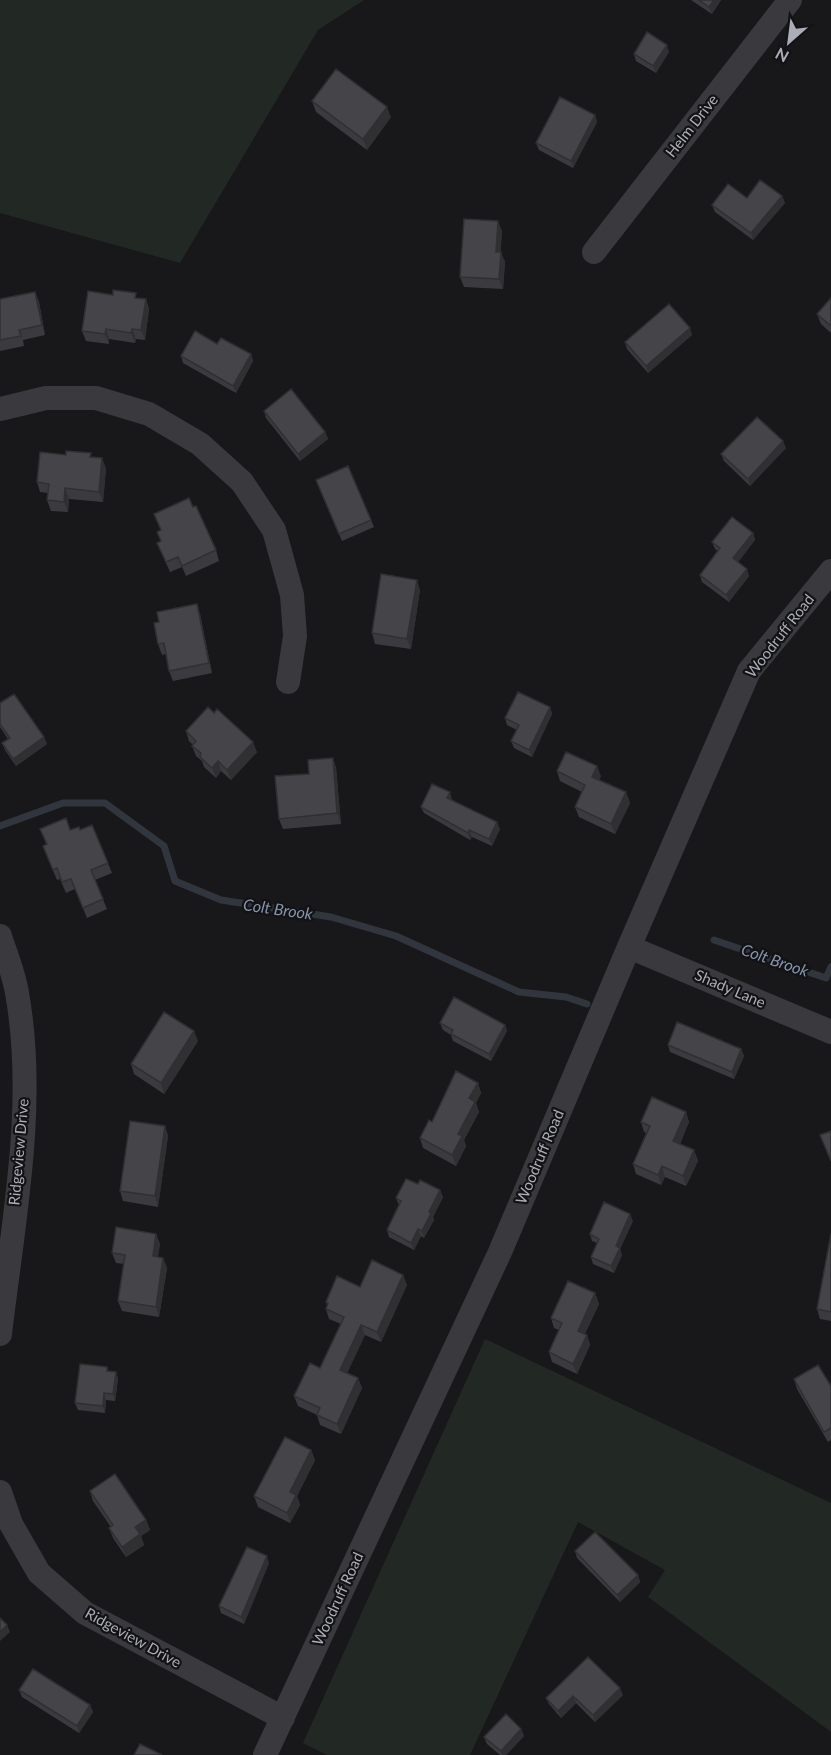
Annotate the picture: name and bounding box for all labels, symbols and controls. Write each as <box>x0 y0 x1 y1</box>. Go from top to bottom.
north arrow <box>759 12 819 72</box>
text: N <box>772 44 792 67</box>
street label: Helm Drive <box>661 90 721 160</box>
street label: Woodruff Road <box>741 590 817 681</box>
water label: Colt Brook <box>242 894 314 923</box>
water label: Colt Brook <box>739 939 812 980</box>
street label: Shady Lane <box>692 965 768 1011</box>
street label: Ridgeview Drive <box>4 1098 32 1206</box>
street label: Woodruff Road <box>511 1107 567 1206</box>
street label: Woodruff Road <box>308 1549 367 1648</box>
street label: Ridgeview Drive <box>82 1603 185 1671</box>

